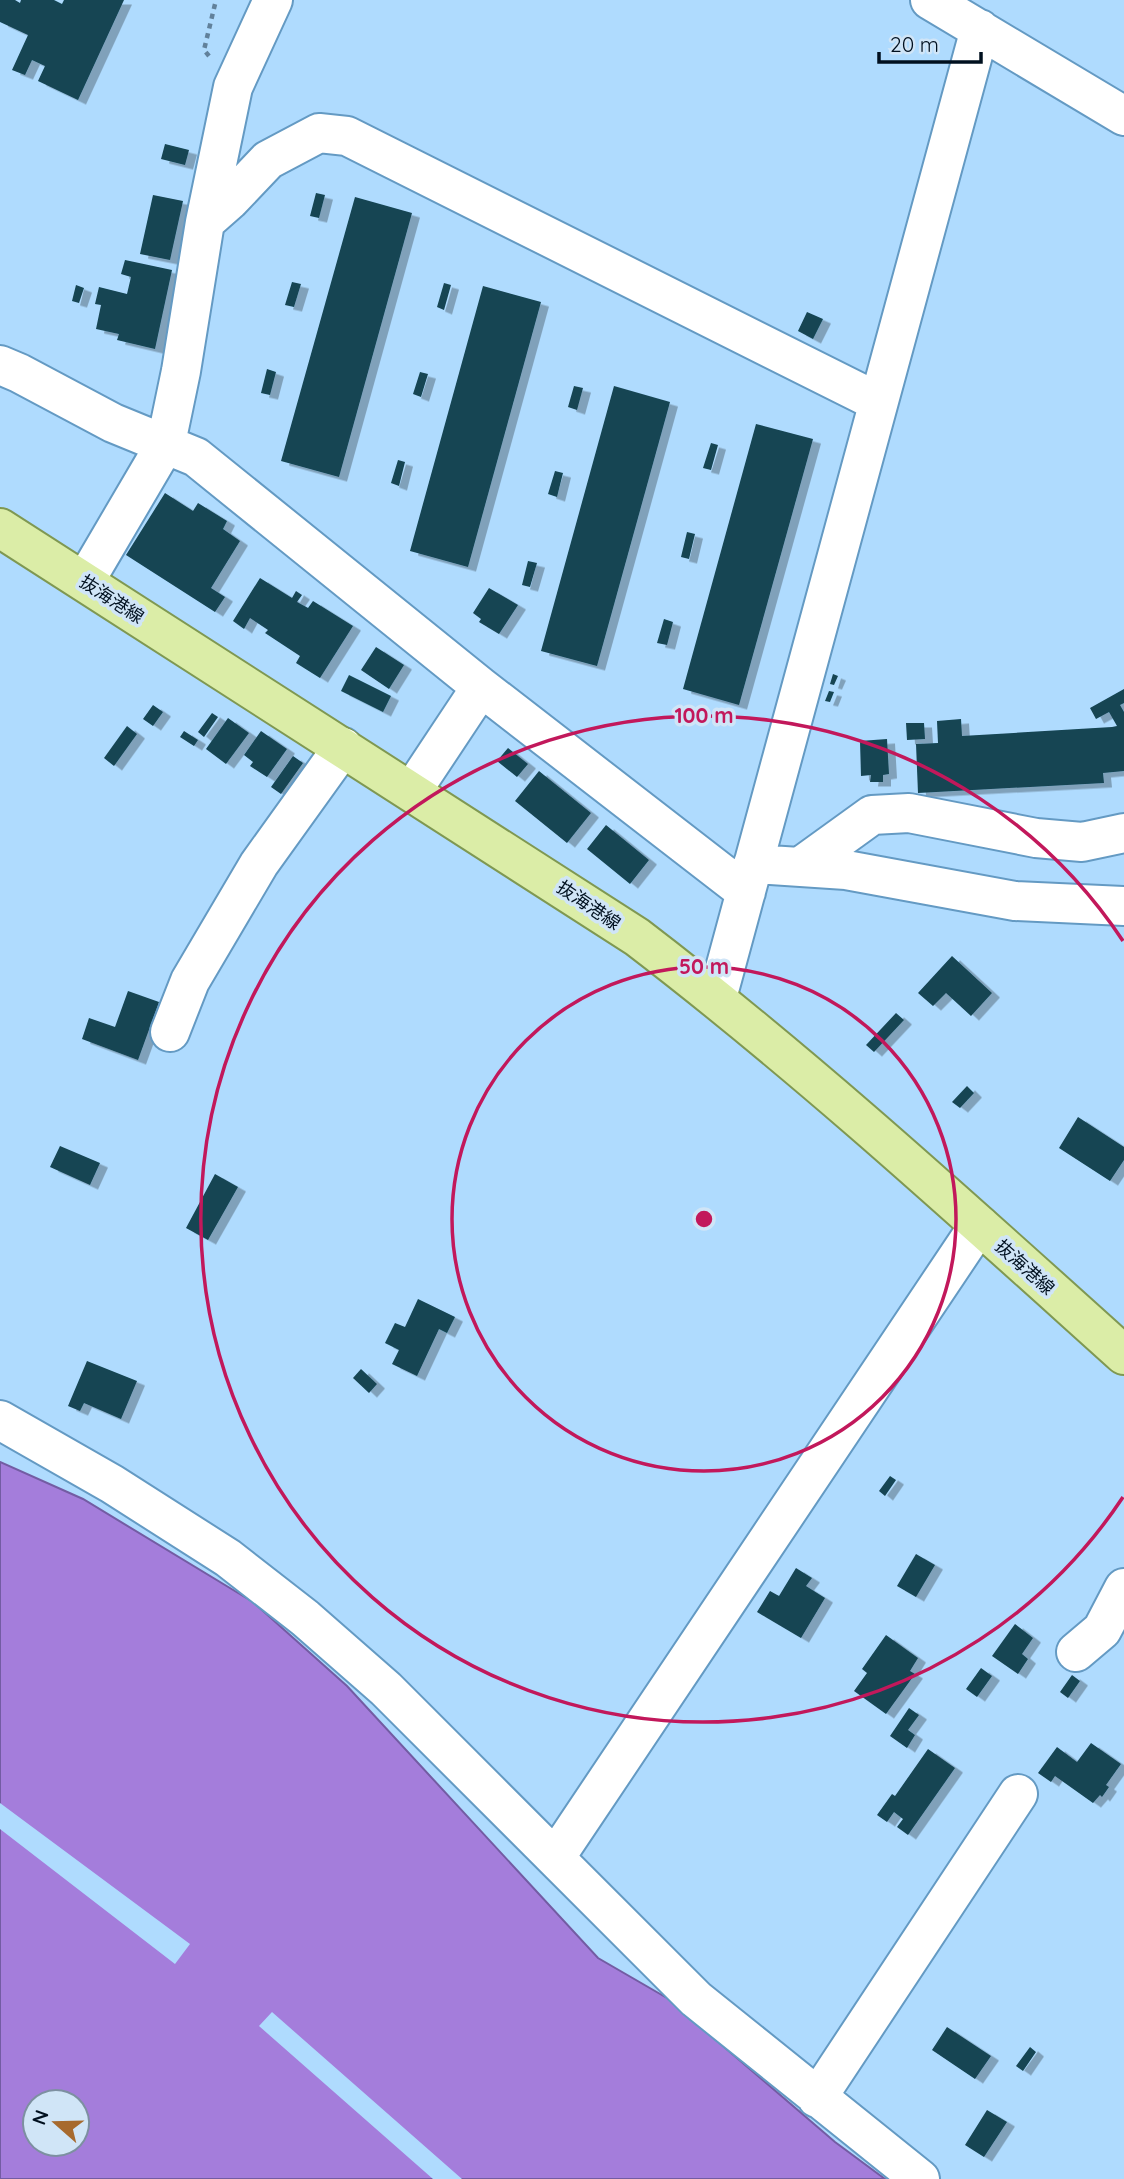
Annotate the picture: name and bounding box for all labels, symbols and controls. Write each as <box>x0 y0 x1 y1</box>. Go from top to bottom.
scale bar <box>879 21 981 65</box>
text: 20 m <box>890 31 939 57</box>
street label: 抜海港線 <box>76 570 148 628</box>
text: 100 m <box>674 702 734 728</box>
street label: 抜海港線 <box>553 875 625 935</box>
text: 50 m <box>679 953 729 979</box>
centre of rings <box>692 1207 716 1231</box>
street label: 抜海港線 <box>991 1234 1059 1300</box>
north arrow <box>21 2088 91 2158</box>
text: N <box>26 2107 54 2128</box>

